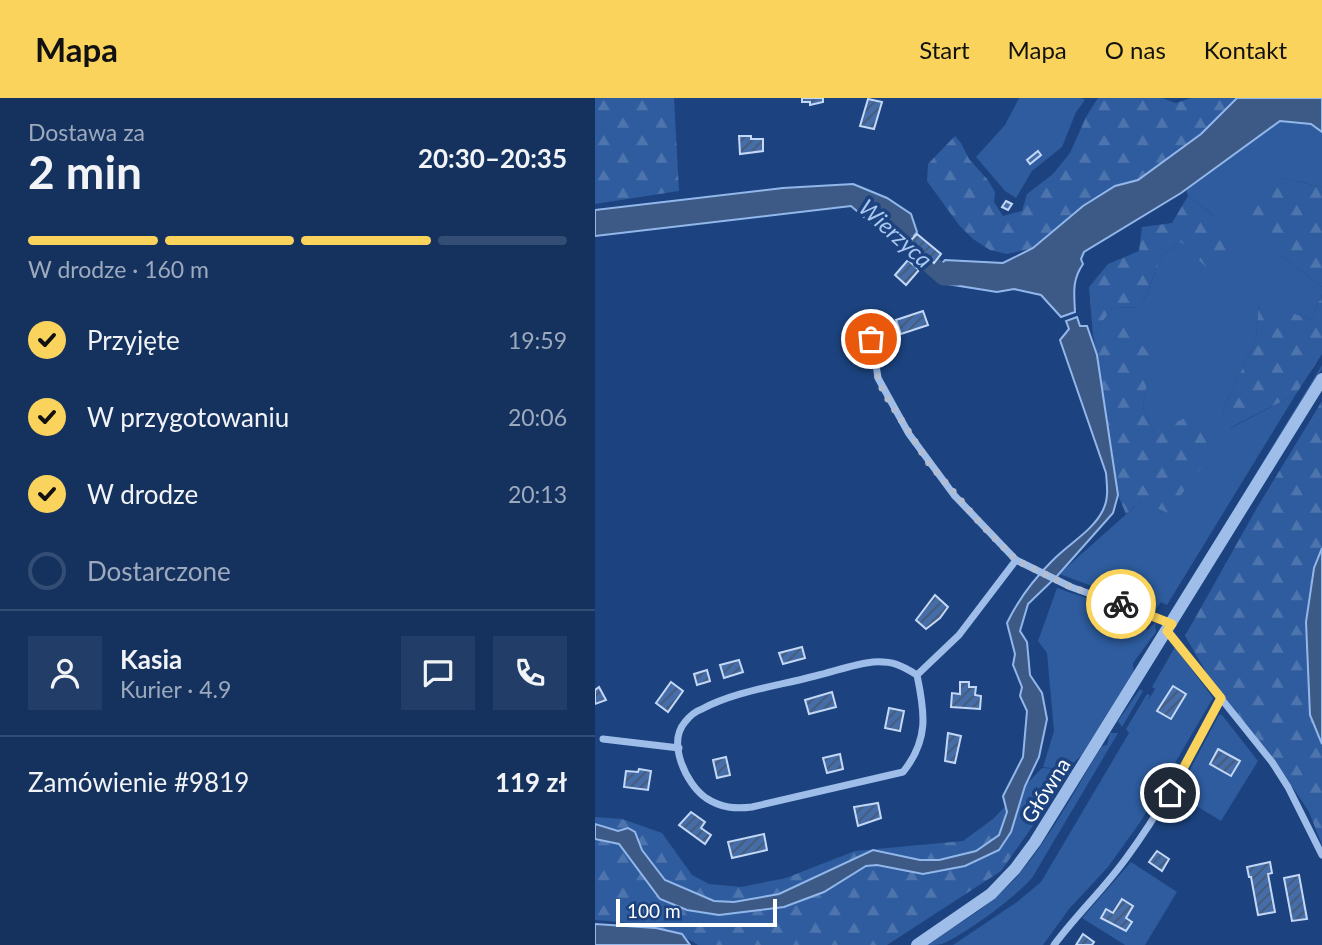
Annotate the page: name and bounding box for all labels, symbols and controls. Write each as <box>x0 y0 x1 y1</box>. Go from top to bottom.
text: Mapa <box>35 29 118 69</box>
text: Start <box>919 35 970 64</box>
text: Mapa <box>1008 35 1067 64</box>
text: O nas <box>1105 35 1166 64</box>
text: Kontakt <box>1204 35 1287 64</box>
text: Dostawa za <box>28 118 145 146</box>
text: 20:30–20:35 <box>418 142 567 174</box>
text: 2 min <box>28 144 142 199</box>
water label: Wierzyca <box>854 193 938 273</box>
text: W drodze · 160 m <box>28 255 209 283</box>
pin <box>841 309 901 369</box>
icon: bag <box>852 320 890 358</box>
icon: check <box>28 321 66 359</box>
text: Przyjęte <box>87 324 180 356</box>
text: 19:59 <box>508 326 567 354</box>
icon: check <box>28 398 66 436</box>
text: W przygotowaniu <box>87 401 289 433</box>
text: 20:06 <box>508 403 567 431</box>
icon: check <box>28 475 66 513</box>
text: W drodze <box>87 478 198 510</box>
text: 20:13 <box>508 480 567 508</box>
text: Dostarczone <box>87 555 231 587</box>
courier <box>1086 569 1156 639</box>
icon: bike <box>1102 585 1140 623</box>
button: person <box>28 636 102 710</box>
button: chat <box>401 636 475 710</box>
button: phone <box>493 636 567 710</box>
text: Kasia <box>120 643 182 675</box>
text: Kurier · 4.9 <box>120 675 231 703</box>
street label: Główna <box>1015 753 1075 827</box>
pin <box>1140 763 1200 823</box>
text: Zamówienie #9819 <box>28 766 249 798</box>
text: 119 zł <box>495 766 567 798</box>
icon: home <box>1151 774 1189 812</box>
scale bar <box>616 896 777 928</box>
text: 100 m <box>627 899 681 922</box>

